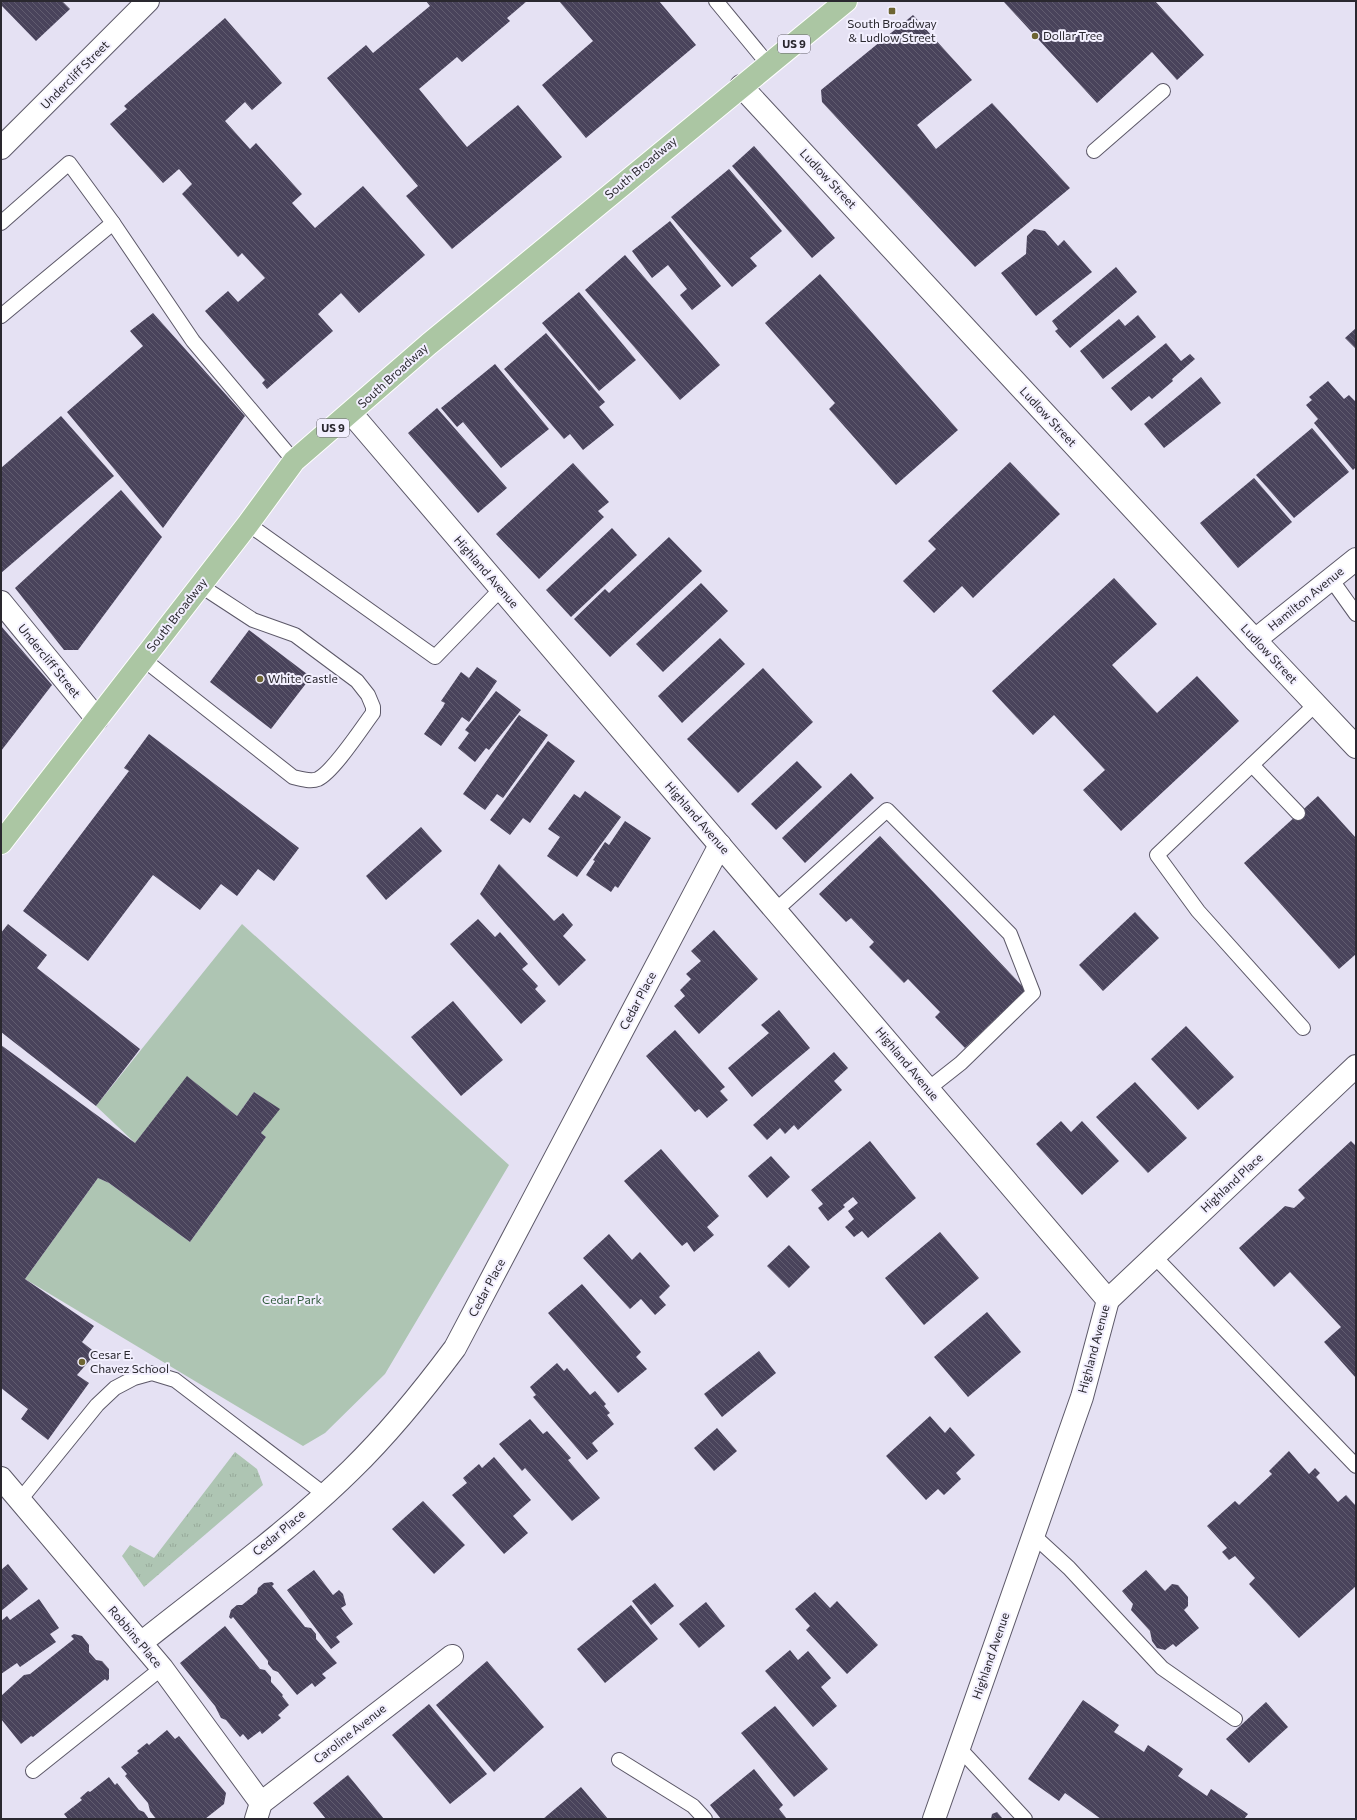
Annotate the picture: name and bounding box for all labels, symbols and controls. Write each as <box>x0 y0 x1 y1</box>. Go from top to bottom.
marker: South Broadway & Ludlow Street <box>887 6 897 16</box>
place label: South Broadway & Ludlow Street <box>847 16 937 44</box>
place label: Dollar Tree <box>1043 28 1102 42</box>
marker: Dollar Tree <box>1030 31 1040 41</box>
road number: US 9 <box>778 35 810 53</box>
street label: Undercliff Street <box>37 37 111 111</box>
street label: South Broadway <box>602 133 679 201</box>
street label: Ludlow Street <box>798 146 860 211</box>
street label: South Broadway <box>354 340 430 410</box>
street label: Ludlow Street <box>1018 384 1080 449</box>
road number: US 9 <box>317 419 349 437</box>
street label: Highland Avenue <box>452 532 522 610</box>
street label: Hamilton Avenue <box>1265 563 1346 633</box>
street label: South Broadway <box>143 575 209 654</box>
street label: Undercliff Street <box>16 621 84 700</box>
street label: Ludlow Street <box>1239 621 1301 686</box>
place label: White Castle <box>268 671 338 685</box>
marker: White Castle <box>255 674 265 684</box>
street label: Highland Avenue <box>663 778 733 856</box>
street label: Cedar Place <box>616 969 658 1032</box>
street label: Highland Avenue <box>873 1024 942 1103</box>
street label: Highland Place <box>1197 1150 1265 1215</box>
street label: Cedar Place <box>465 1256 507 1319</box>
park label: Cedar Park <box>262 1292 322 1306</box>
street label: Highland Avenue <box>1075 1303 1112 1394</box>
place label: Cesar E. Chavez School <box>90 1347 169 1375</box>
marker: Cesar E. Chavez School <box>77 1357 87 1367</box>
street label: Cedar Place <box>249 1506 307 1558</box>
street label: Robbins Place <box>106 1603 166 1670</box>
street label: Highland Avenue <box>969 1610 1011 1701</box>
street label: Caroline Avenue <box>310 1701 388 1766</box>

